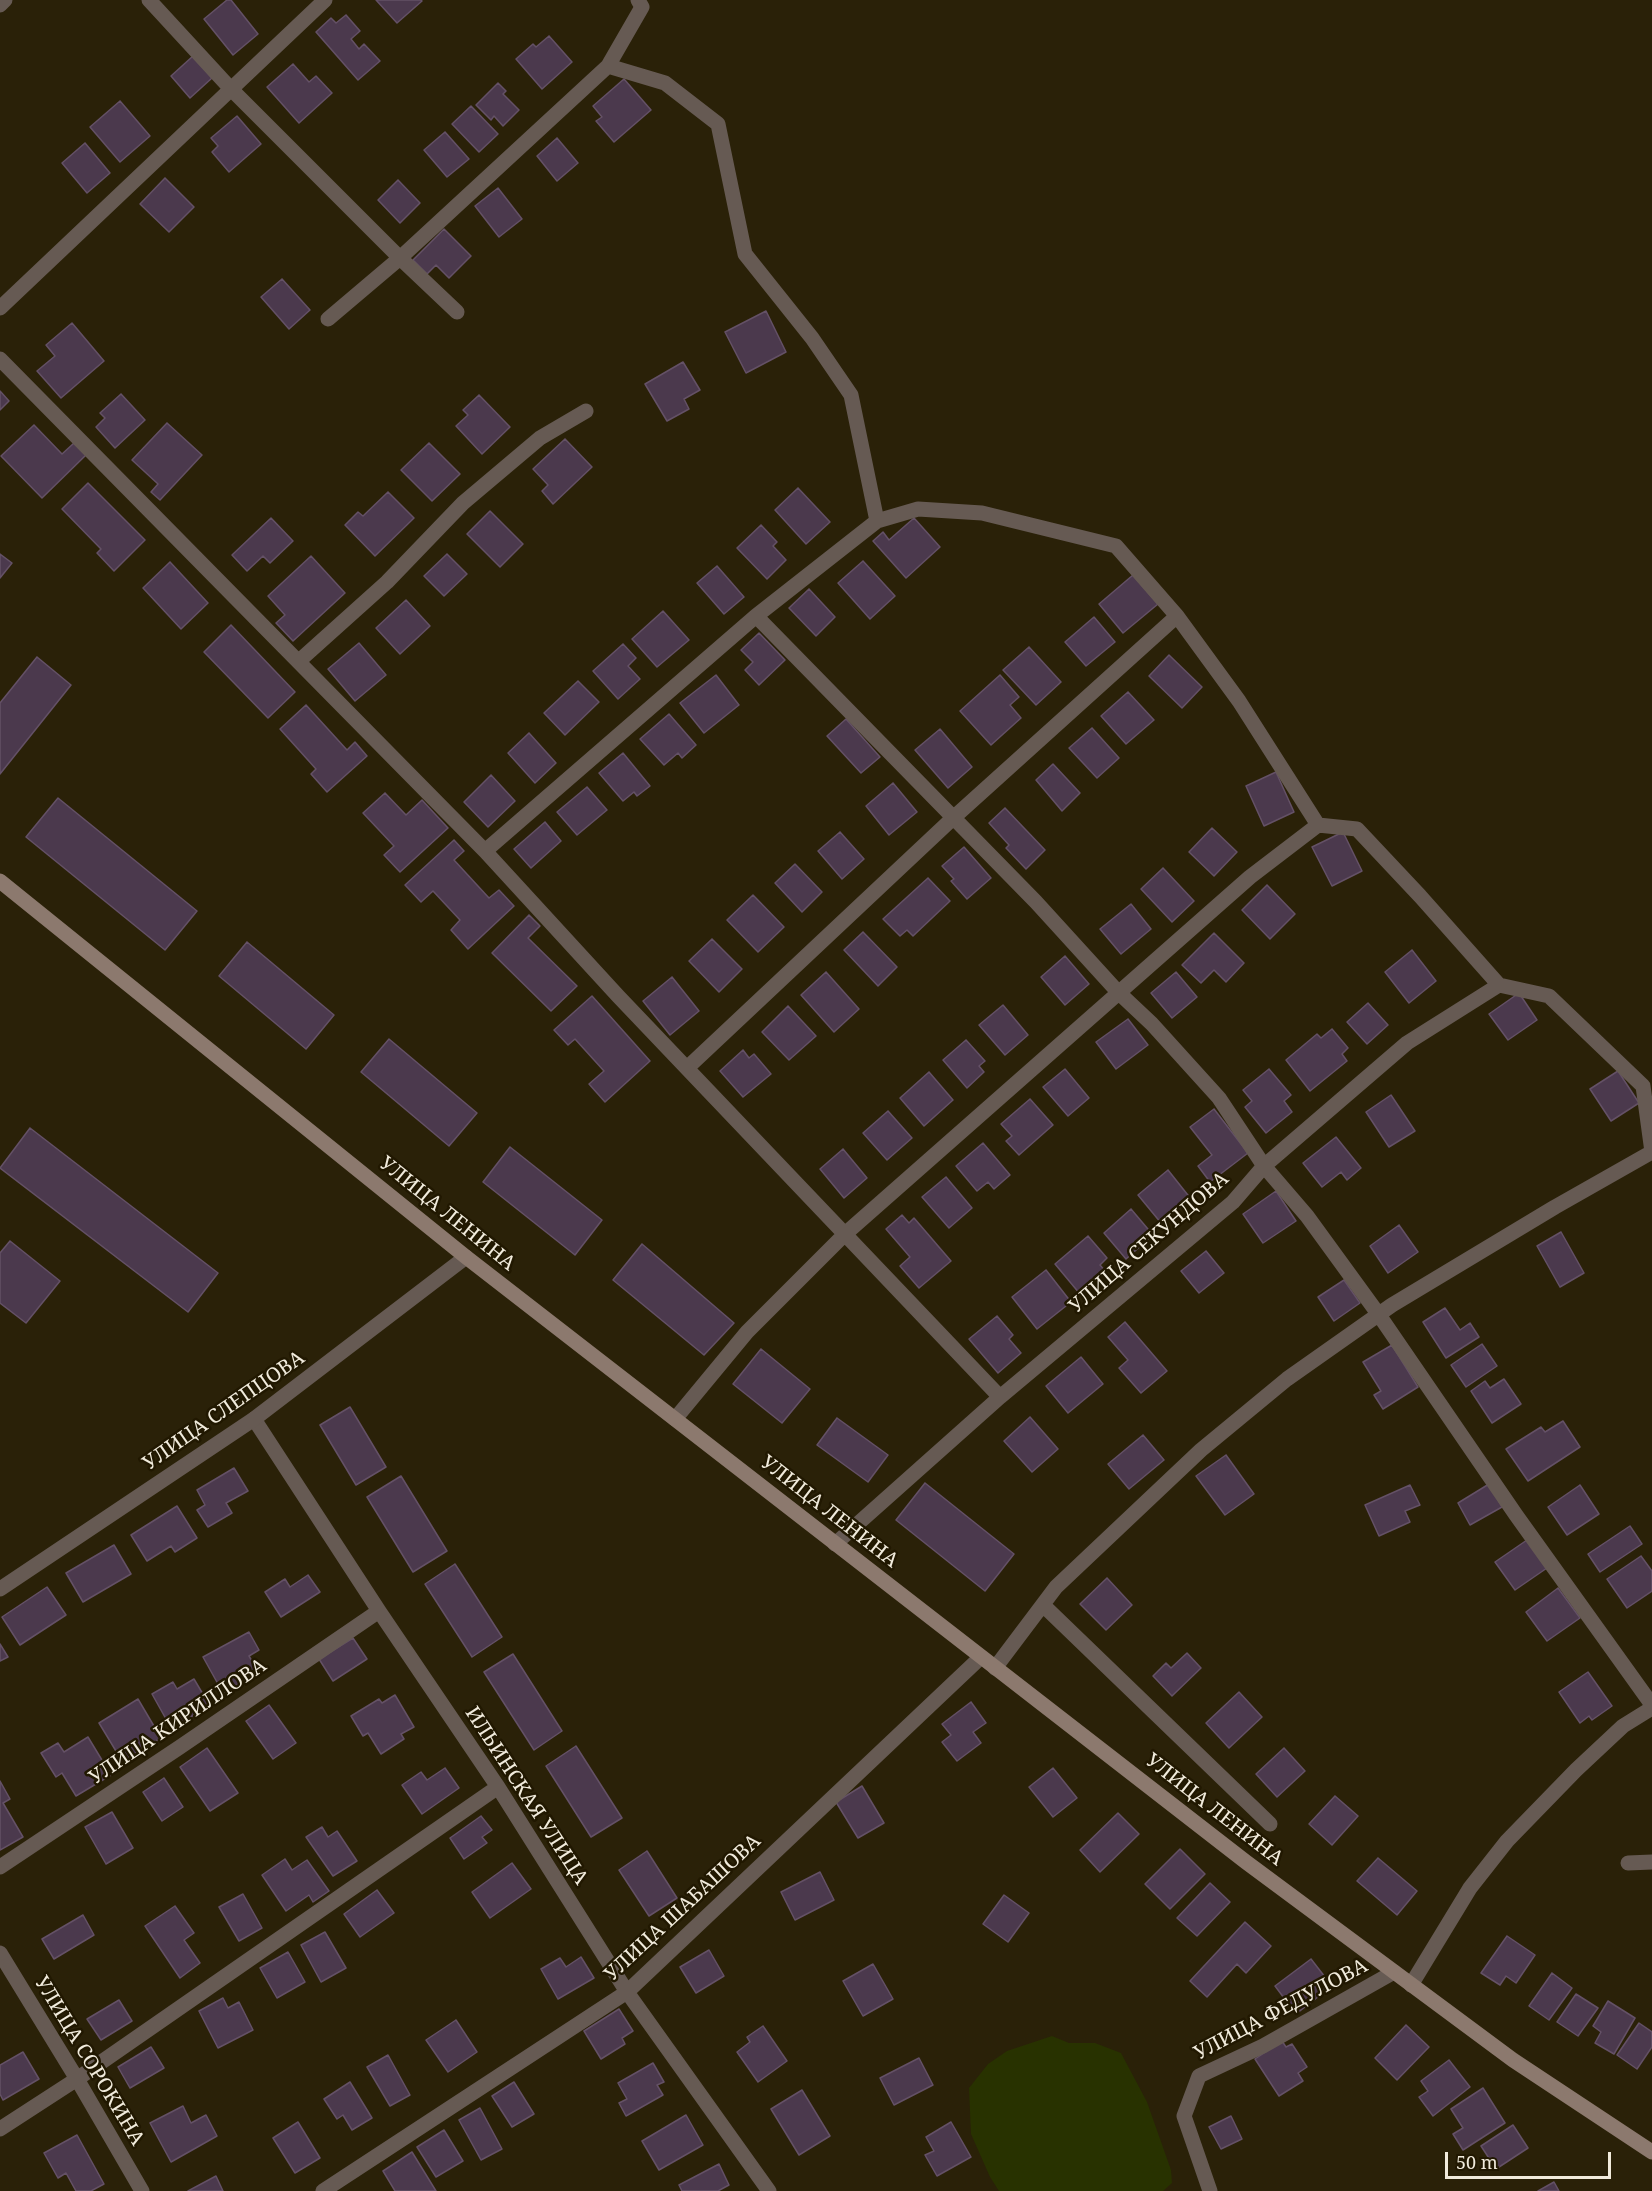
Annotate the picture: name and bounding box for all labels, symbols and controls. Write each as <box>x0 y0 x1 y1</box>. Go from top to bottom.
street label: УЛИЦА ЛЕНИНА <box>374 1152 520 1276</box>
street label: УЛИЦА СЕКУНДОВА <box>1064 1167 1234 1319</box>
street label: УЛИЦА СЛЕПЦОВА <box>139 1346 309 1476</box>
street label: УЛИЦА ЛЕНИНА <box>755 1451 903 1573</box>
street label: УЛИЦА КИРИЛЛОВА <box>85 1654 271 1790</box>
street label: ИЛЬИНСКАЯ УЛИЦА <box>459 1702 593 1890</box>
street label: УЛИЦА ЛЕНИНА <box>1140 1749 1288 1871</box>
street label: УЛИЦА ШАБАШОВА <box>600 1829 766 1987</box>
street label: УЛИЦА ФЕДУЛОВА <box>1190 1954 1372 2066</box>
street label: УЛИЦА СОРОКИНА <box>29 1972 149 2150</box>
scale bar <box>1448 2140 1614 2178</box>
text: 50 m <box>1456 2150 1498 2174</box>

